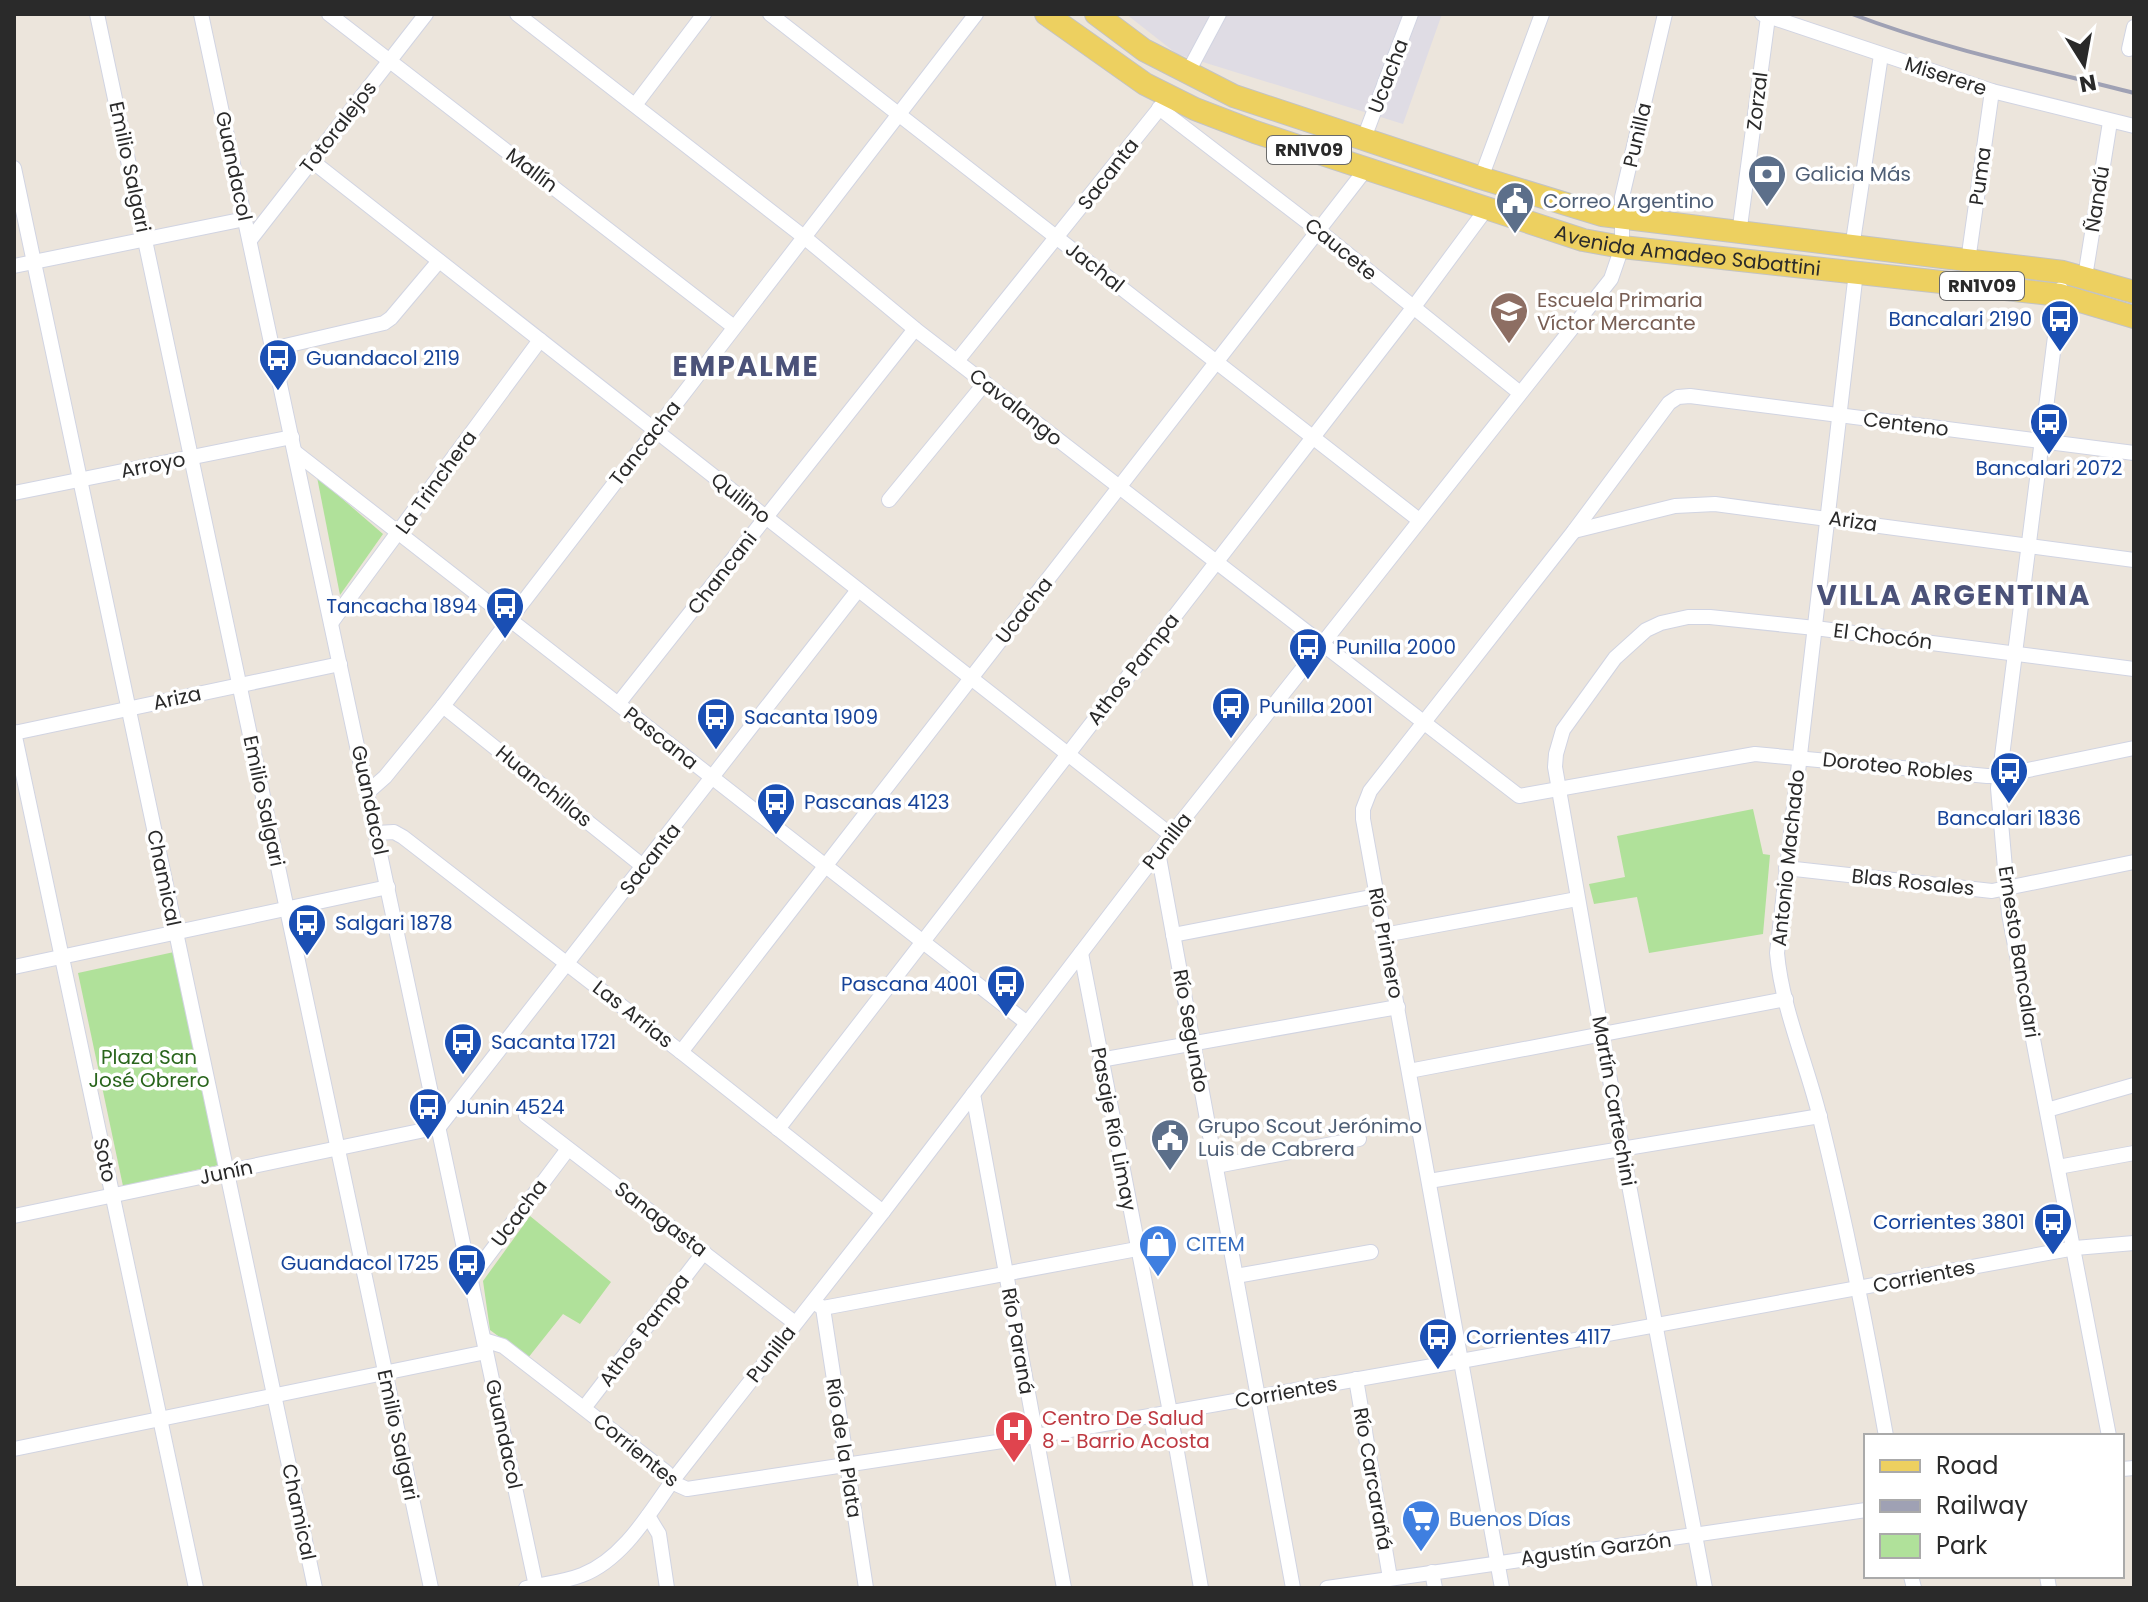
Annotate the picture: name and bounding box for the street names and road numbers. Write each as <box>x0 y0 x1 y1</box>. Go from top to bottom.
street label: Ucacha <box>1361 35 1415 117</box>
street label: Miserere <box>1901 50 1991 102</box>
street label: Zorzal <box>1740 70 1774 132</box>
street label: Totoralejos <box>293 75 383 179</box>
street label: Emilio Salgari <box>102 99 158 235</box>
street label: Punilla <box>1616 100 1658 170</box>
street label: Guandacol <box>209 109 259 223</box>
street label: Sacanta <box>1071 132 1145 216</box>
road number: RN1V09 <box>1267 136 1351 164</box>
street label: Mallín <box>500 141 564 199</box>
street label: Puma <box>1962 145 1998 207</box>
street label: Ñandú <box>2078 164 2116 234</box>
street label: Caucete <box>1299 211 1383 287</box>
street label: Avenida Amadeo Sabattini <box>1551 218 1822 283</box>
street label: Jachal <box>1060 235 1130 299</box>
road number: RN1V09 <box>1940 272 2024 300</box>
street label: Cavalango <box>964 362 1068 452</box>
street label: Tancacha <box>603 394 687 492</box>
street label: Centeno <box>1862 405 1950 443</box>
street label: La Trinchera <box>389 424 483 540</box>
street label: Arroyo <box>118 445 188 485</box>
street label: Quilino <box>705 466 777 530</box>
street label: Ariza <box>1827 504 1879 538</box>
street label: Chancani <box>681 526 763 620</box>
street label: Ucacha <box>989 571 1059 649</box>
street label: Athos Pampa <box>1080 607 1186 731</box>
street label: El Chocón <box>1832 616 1934 656</box>
street label: Ariza <box>150 679 204 717</box>
street label: Pascana <box>618 700 704 776</box>
street label: Emilio Salgari <box>236 733 292 869</box>
street label: Huanchillas <box>490 738 598 834</box>
street label: Guandacol <box>345 743 395 857</box>
street label: Doroteo Robles <box>1821 745 1975 789</box>
street label: Antonio Machado <box>1765 768 1811 948</box>
street label: Punilla <box>1136 807 1198 875</box>
street label: Sacanta <box>613 817 687 901</box>
street label: Chamical <box>140 827 188 929</box>
street label: Blas Rosales <box>1850 862 1976 902</box>
street label: Ernesto Bancalari <box>1992 864 2046 1040</box>
street label: Río Primero <box>1362 885 1410 1001</box>
street label: Río Segundo <box>1166 967 1216 1095</box>
street label: Las Arrias <box>587 974 679 1054</box>
street label: Martín Cartechini <box>1585 1014 1643 1188</box>
street label: Pasaje Río Limay <box>1084 1045 1144 1213</box>
street label: Soto <box>87 1135 123 1185</box>
street label: Junín <box>197 1153 255 1191</box>
street label: Ucacha <box>484 1174 554 1252</box>
street label: Sanagasta <box>609 1175 713 1263</box>
street label: Corrientes <box>1871 1252 1977 1300</box>
street label: Athos Pampa <box>592 1268 696 1392</box>
street label: Río Paraná <box>995 1286 1041 1396</box>
street label: Punilla <box>740 1320 802 1388</box>
street label: Emilio Salgari <box>370 1367 426 1503</box>
street label: Corrientes <box>1233 1369 1339 1415</box>
street label: Río de la Plata <box>819 1376 869 1520</box>
street label: Guandacol <box>479 1377 529 1491</box>
street label: Río Carcarañá <box>1347 1405 1399 1553</box>
street label: Corrientes <box>587 1407 685 1493</box>
street label: Chamical <box>275 1461 323 1563</box>
street label: Agustín Garzón <box>1519 1526 1673 1572</box>

